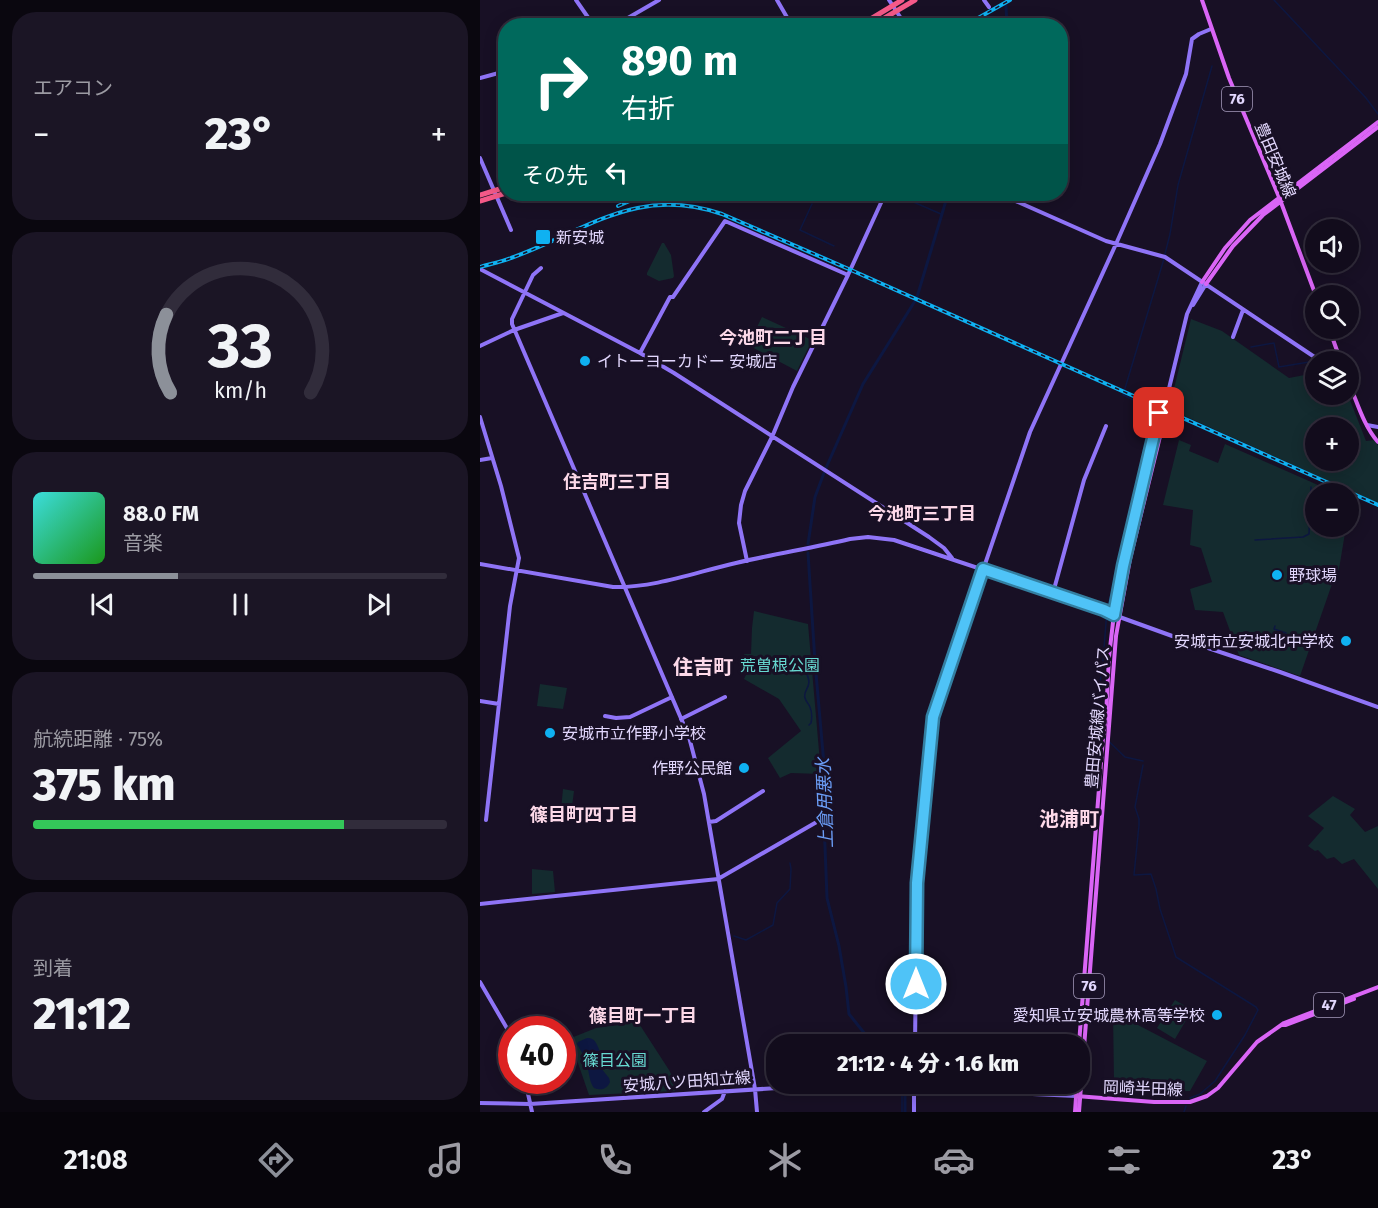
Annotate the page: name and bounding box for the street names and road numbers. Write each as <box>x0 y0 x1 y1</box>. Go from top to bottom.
road number: 76 <box>1222 87 1252 111</box>
street label: 豊田安城線 <box>1251 120 1300 201</box>
street label: 豊田安城線バイパス <box>1082 645 1113 789</box>
road number: 76 <box>1074 974 1104 998</box>
road number: 47 <box>1314 993 1344 1017</box>
street label: 安城八ツ田知立線 <box>623 1068 752 1095</box>
street label: 岡崎半田線 <box>1103 1078 1183 1099</box>

